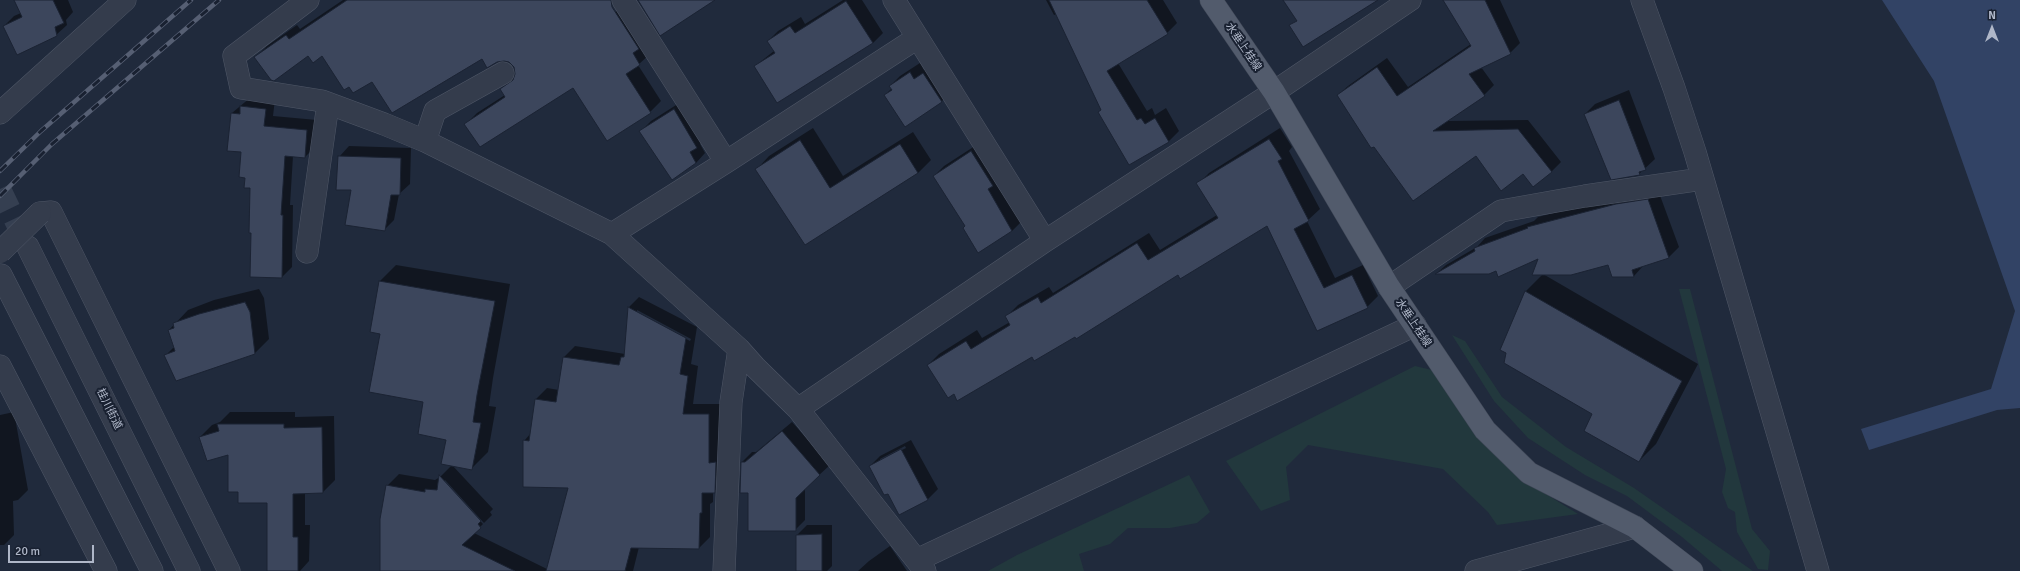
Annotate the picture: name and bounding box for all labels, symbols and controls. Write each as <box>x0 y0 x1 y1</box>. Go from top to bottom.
north arrow <box>1972 8 2012 48</box>
text: N <box>1988 9 1996 22</box>
street label: 水垂上桂線 <box>1222 21 1264 73</box>
street label: 水垂上桂線 <box>1392 297 1434 349</box>
street label: 桂川街道 <box>93 386 125 432</box>
scale bar <box>10 537 96 563</box>
text: 20 m <box>15 544 40 559</box>

